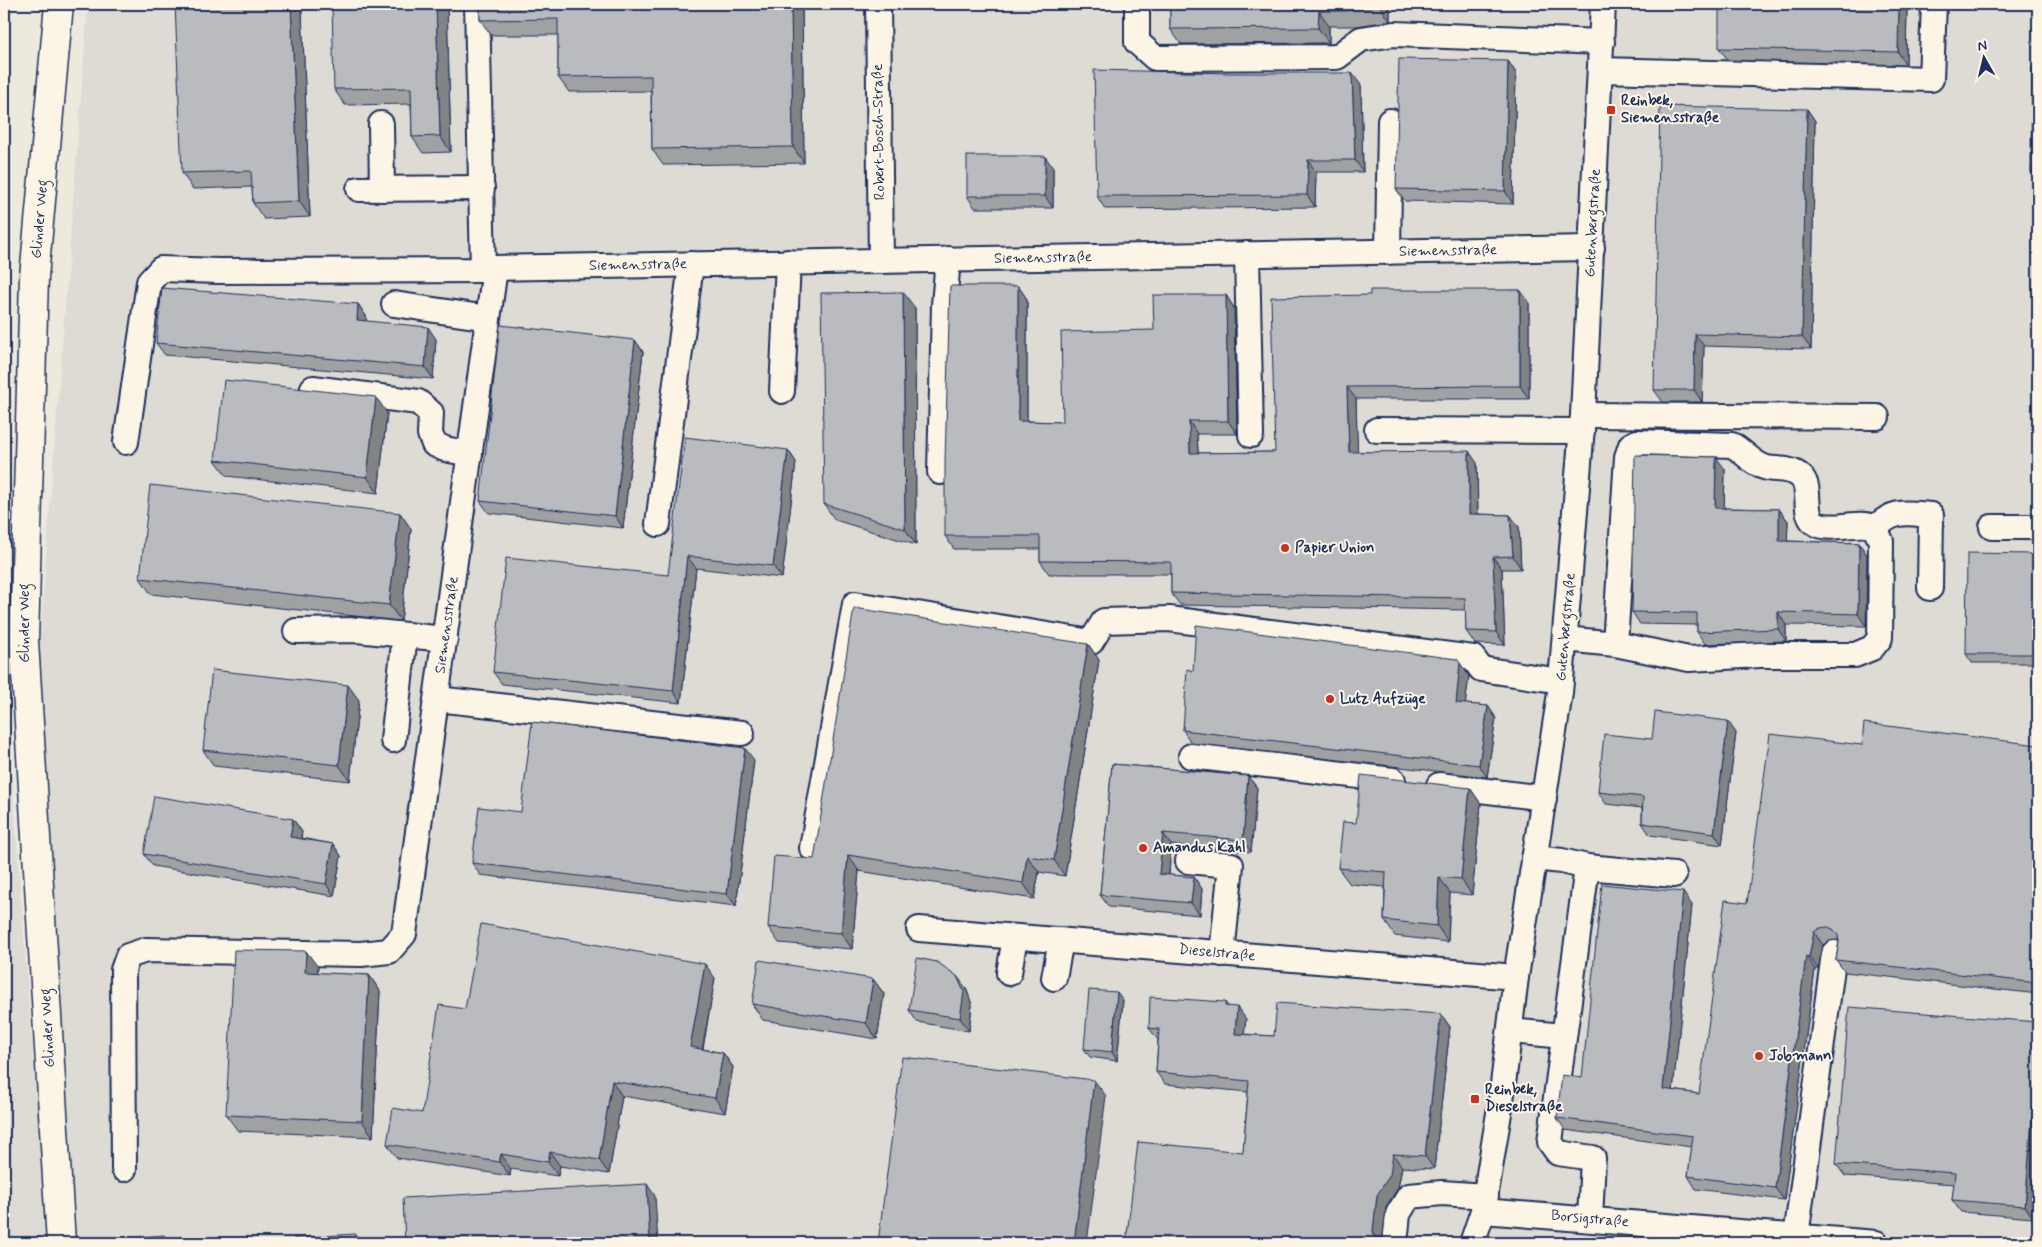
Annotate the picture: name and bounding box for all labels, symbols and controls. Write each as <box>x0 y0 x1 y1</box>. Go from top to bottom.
north arrow <box>1960 32 2010 82</box>
text: N <box>1976 37 1988 56</box>
street label: Robert-Bosch-Straße <box>868 64 890 200</box>
place label: Reinbek, Siemensstraße <box>1621 91 1720 128</box>
marker: Reinbek, Siemensstraße <box>1605 104 1617 116</box>
street label: Gutenbergstraße <box>1580 168 1607 278</box>
street label: Glinder Weg <box>27 178 54 260</box>
street label: Siemensstraße <box>1399 240 1497 262</box>
street label: Siemensstraße <box>994 247 1092 269</box>
street label: Siemensstraße <box>589 254 687 276</box>
place label: Papier Union <box>1295 538 1374 558</box>
marker: Papier Union <box>1279 542 1291 554</box>
street label: Gutenbergstraße <box>1551 572 1582 682</box>
street label: Siemensstraße <box>430 575 464 675</box>
street label: Glinder Weg <box>15 583 36 663</box>
place label: Lutz Aufzüge <box>1340 689 1426 710</box>
marker: Lutz Aufzüge <box>1324 693 1336 705</box>
place label: Amandus Kahl <box>1153 838 1246 858</box>
marker: Amandus Kahl <box>1137 842 1149 854</box>
street label: Dieselstraße <box>1178 940 1256 966</box>
street label: Glinder Weg <box>36 988 61 1068</box>
place label: Jobmann <box>1769 1046 1831 1066</box>
marker: Jobmann <box>1753 1050 1765 1062</box>
place label: Reinbek, Dieselstraße <box>1485 1080 1563 1117</box>
marker: Reinbek, Dieselstraße <box>1469 1093 1481 1105</box>
street label: Borsigstraße <box>1550 1206 1630 1232</box>

